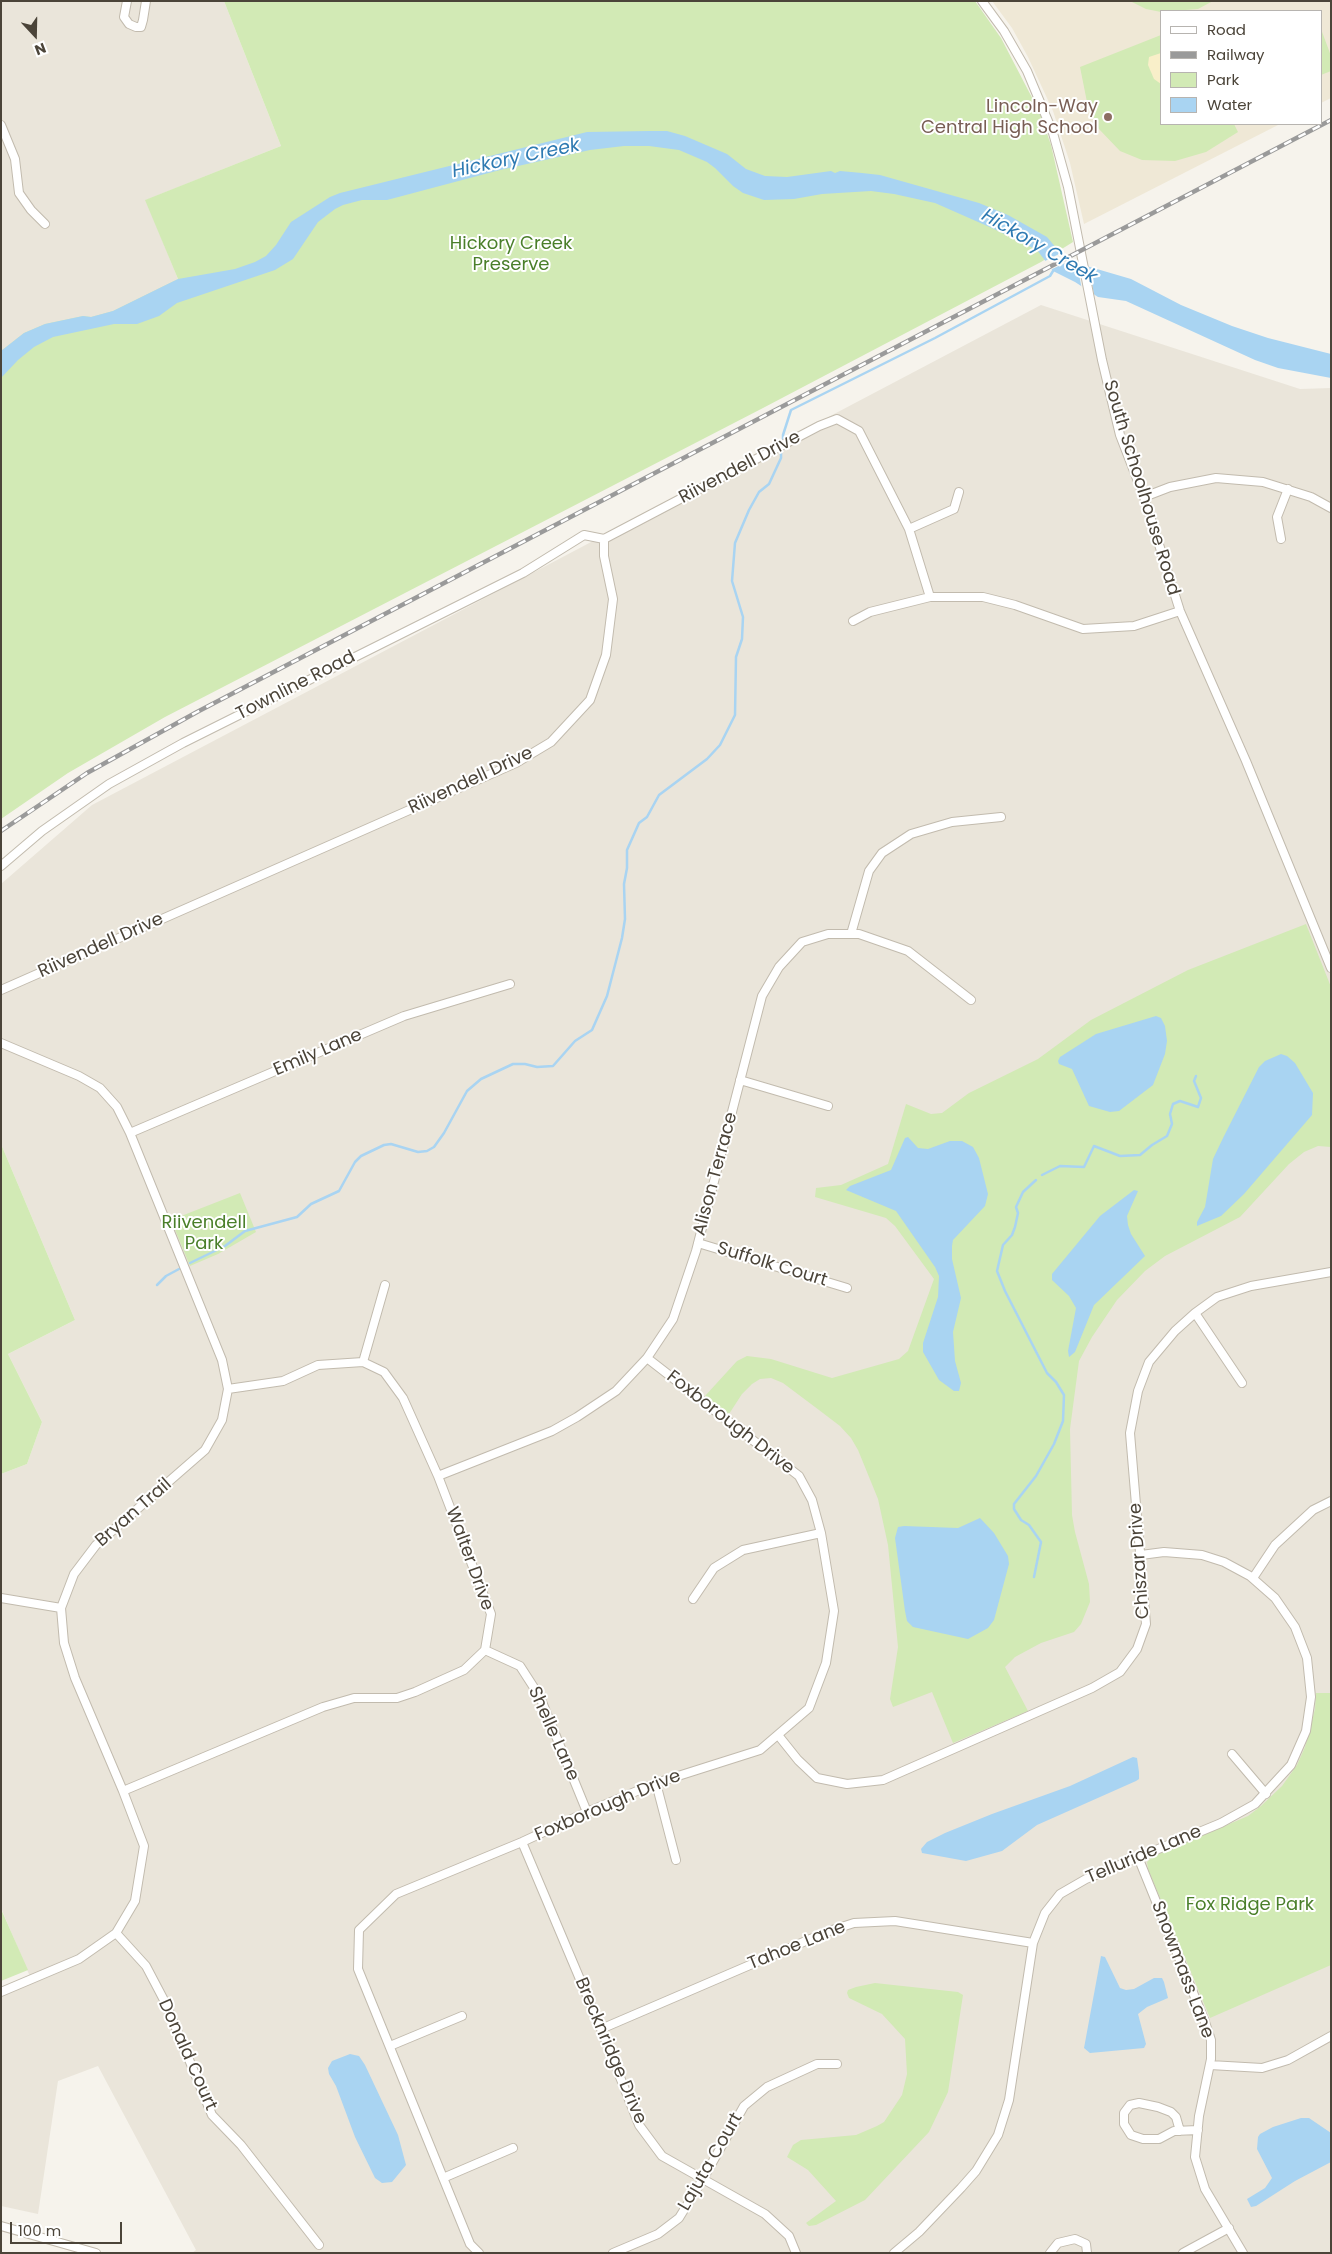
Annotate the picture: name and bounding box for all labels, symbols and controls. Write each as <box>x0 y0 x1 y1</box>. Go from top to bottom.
north arrow <box>10 10 60 60</box>
legend <box>1160 10 1322 125</box>
text: Road <box>1207 19 1246 40</box>
text: N <box>32 38 49 60</box>
text: Railway <box>1207 44 1265 65</box>
text: Park <box>1207 69 1239 90</box>
text: Water <box>1207 94 1252 115</box>
place label: Lincoln-Way Central High School <box>921 96 1098 138</box>
marker: Lincoln-Way Central High School <box>1102 111 1114 123</box>
water label: Hickory Creek <box>450 134 582 184</box>
water label: Hickory Creek <box>977 205 1101 289</box>
park label: Hickory Creek Preserve <box>450 233 572 276</box>
street label: South Schoolhouse Road <box>1098 378 1184 598</box>
street label: Riivendell Drive <box>675 427 805 509</box>
street label: Townline Road <box>233 647 359 725</box>
street label: Riivendell Drive <box>405 743 537 819</box>
street label: Riivendell Drive <box>35 909 167 983</box>
street label: Emily Lane <box>270 1025 366 1081</box>
street label: Alison Terrace <box>689 1110 743 1238</box>
park label: Riivendell Park <box>162 1212 246 1254</box>
street label: Suffolk Court <box>714 1238 830 1292</box>
street label: Foxborough Drive <box>662 1366 798 1480</box>
street label: Bryan Trail <box>91 1474 177 1552</box>
street label: Chiszar Drive <box>1125 1502 1155 1620</box>
street label: Walter Drive <box>440 1504 498 1614</box>
street label: Shelle Lane <box>523 1684 583 1784</box>
street label: Foxborough Drive <box>532 1766 684 1846</box>
street label: Telluride Lane <box>1083 1821 1205 1889</box>
park label: Fox Ridge Park <box>1186 1894 1314 1916</box>
street label: Snowmass Lane <box>1146 1898 1218 2042</box>
street label: Tahoe Lane <box>745 1917 849 1975</box>
street label: Brecknridge Drive <box>569 1974 651 2128</box>
street label: Donald Court <box>153 1996 221 2114</box>
street label: Lajuta Court <box>674 2109 748 2215</box>
scale bar <box>12 2212 125 2244</box>
text: 100 m <box>18 2220 61 2241</box>

